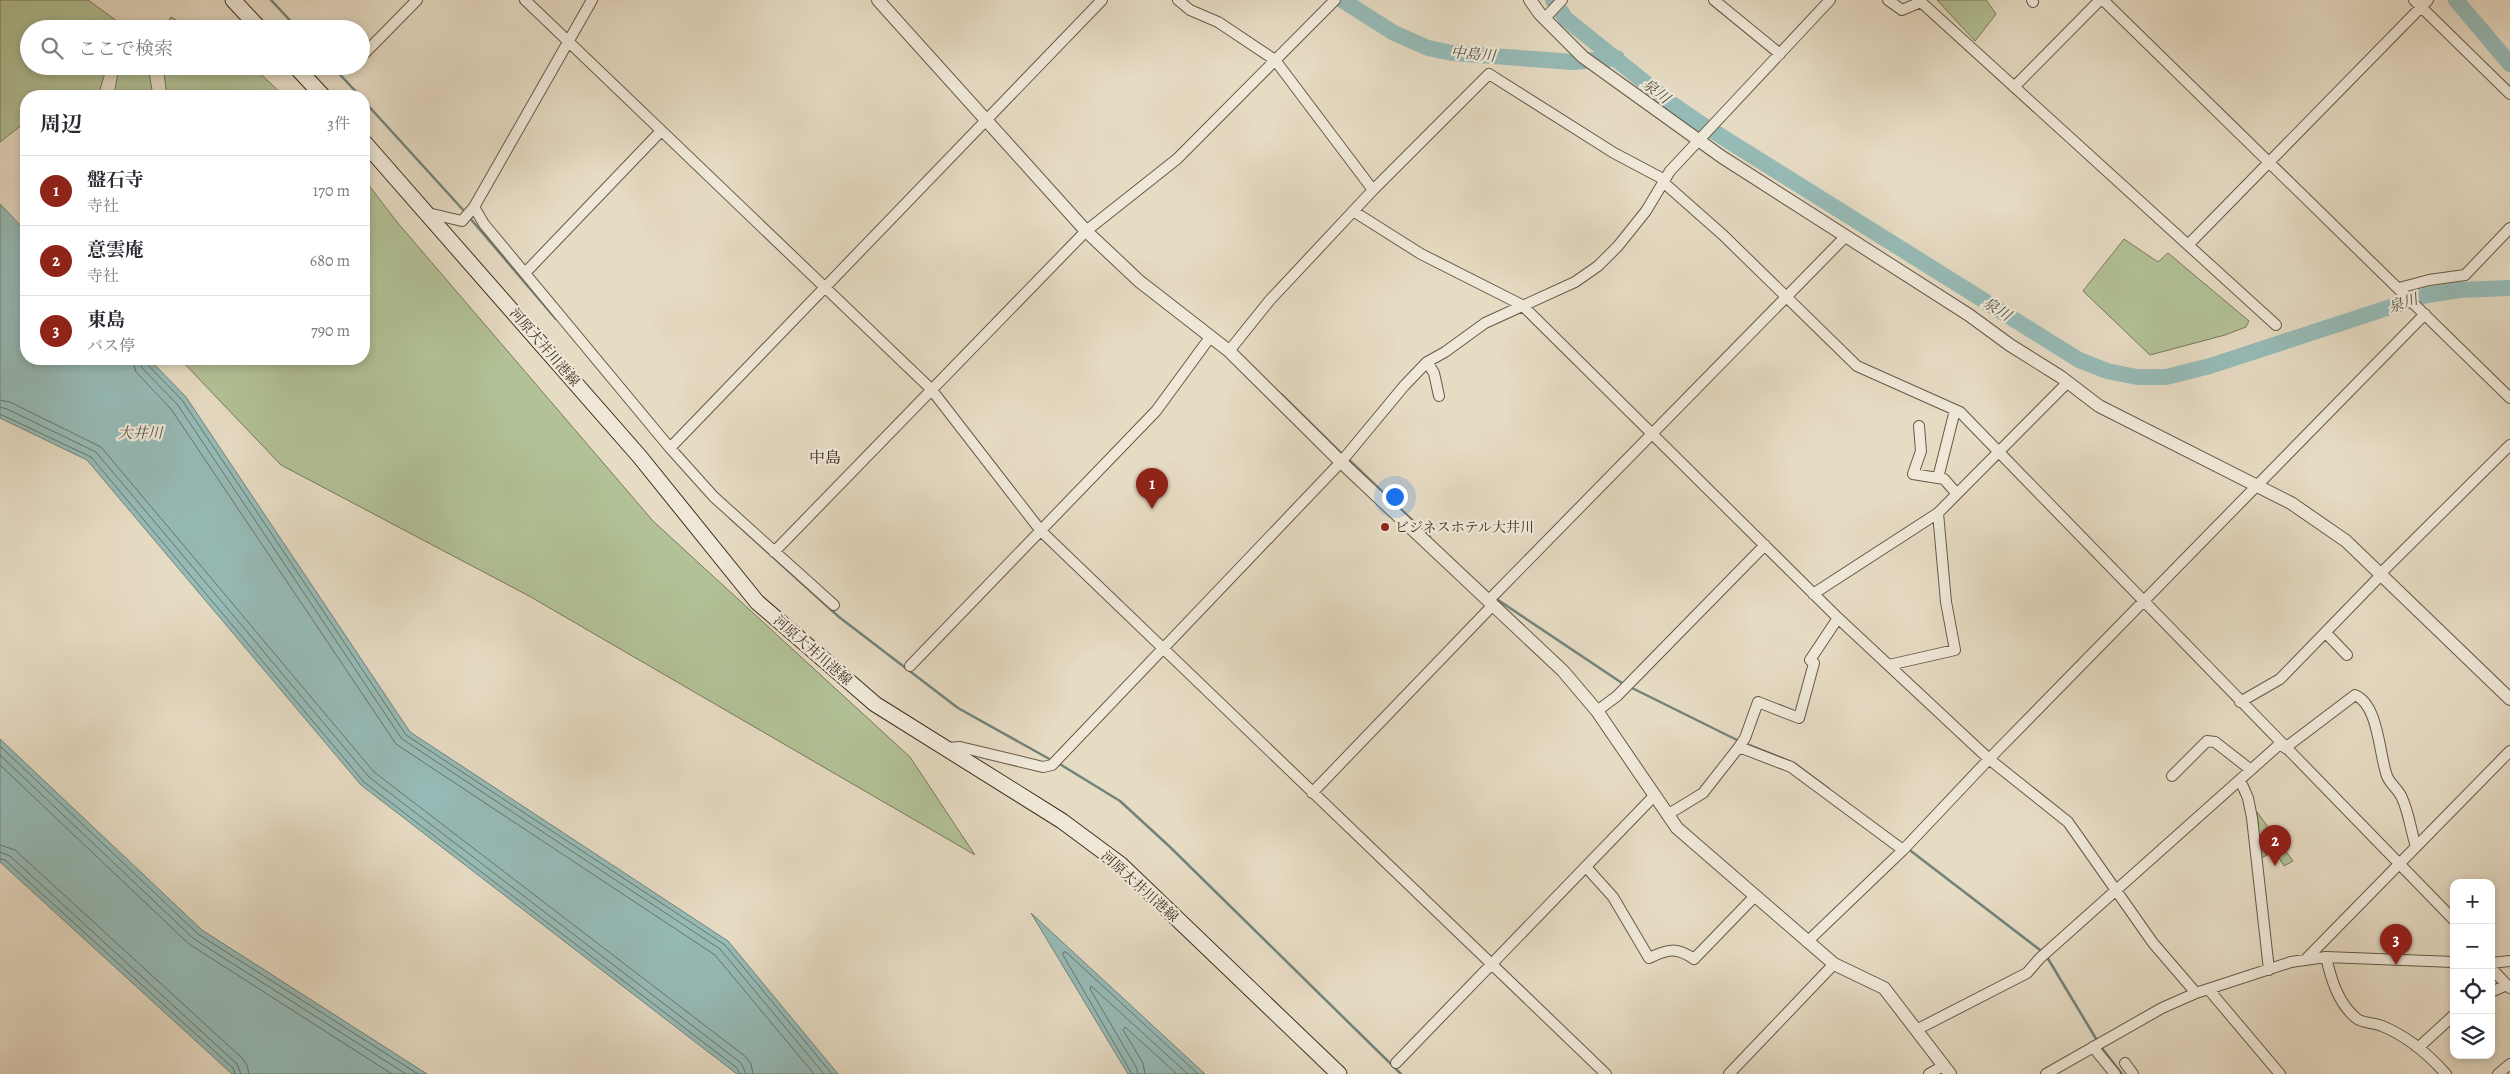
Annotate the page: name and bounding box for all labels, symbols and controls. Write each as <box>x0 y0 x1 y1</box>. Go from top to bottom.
search box <box>20 20 370 75</box>
icon: search <box>38 34 66 62</box>
text: ここで検索 <box>78 36 173 62</box>
water label: 中島川 <box>1450 42 1498 66</box>
water label: 泉川 <box>1638 74 1676 109</box>
text: 周辺 <box>40 110 82 138</box>
text: 3件 <box>327 113 350 135</box>
text: 盤石寺 <box>87 167 144 193</box>
text: 1 <box>53 180 59 202</box>
text: 170 m <box>313 180 350 202</box>
text: 寺社 <box>87 195 119 217</box>
text: 意雲庵 <box>87 237 144 263</box>
text: 2 <box>52 250 60 272</box>
text: 680 m <box>310 250 350 272</box>
text: 寺社 <box>87 265 119 287</box>
water label: 泉川 <box>2386 288 2422 317</box>
water label: 泉川 <box>1979 293 2017 326</box>
street label: 河原大井川港線 <box>505 304 584 391</box>
text: 東島 <box>87 307 125 333</box>
text: 3 <box>53 320 59 342</box>
text: 790 m <box>311 320 350 342</box>
text: バス停 <box>87 335 135 357</box>
water label: 大井川 <box>117 423 164 443</box>
district label: 中島 <box>809 447 841 469</box>
pin: 1 <box>1136 468 1168 509</box>
your location <box>1382 484 1408 510</box>
place label: ビジネスホテル大井川 <box>1395 518 1534 537</box>
marker: ビジネスホテル大井川 <box>1379 521 1391 533</box>
street label: 河原大井川港線 <box>769 611 856 690</box>
pin: 2 <box>2259 825 2291 866</box>
street label: 河原大井川港線 <box>1097 847 1182 926</box>
map controls <box>2450 879 2495 1059</box>
button: + <box>2450 879 2495 924</box>
pin: 3 <box>2380 924 2412 965</box>
button: − <box>2450 924 2495 969</box>
button: locate <box>2450 969 2495 1014</box>
button: layers <box>2450 1014 2495 1059</box>

